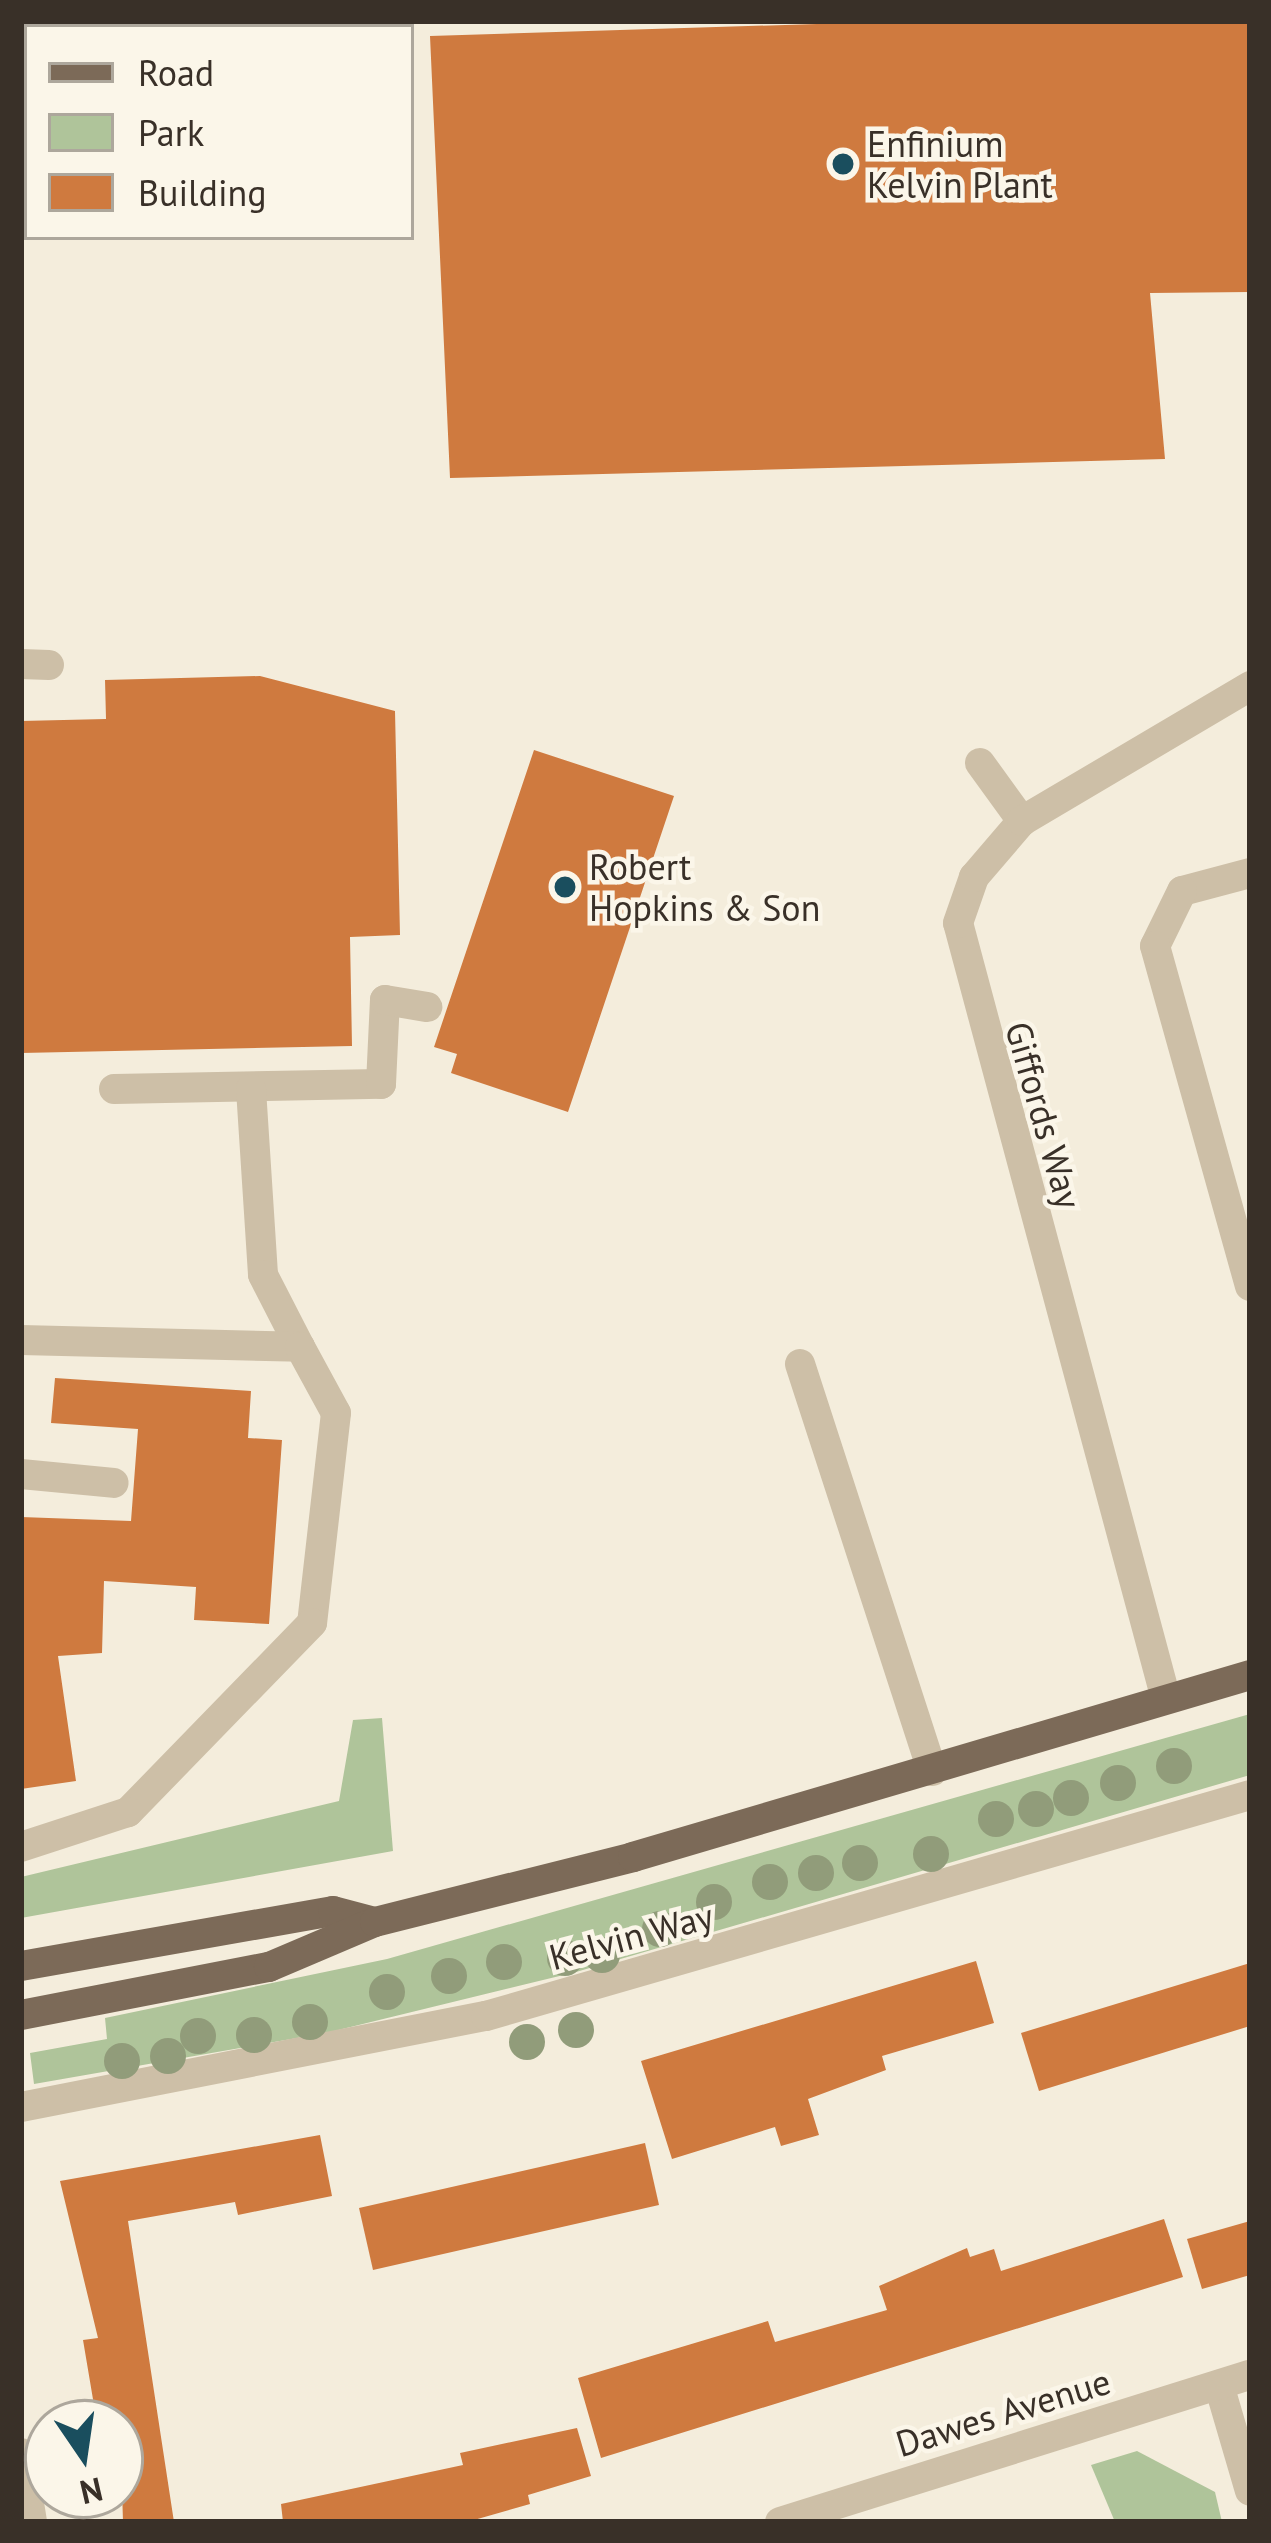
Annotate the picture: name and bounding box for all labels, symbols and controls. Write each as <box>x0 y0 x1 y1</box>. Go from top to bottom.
legend <box>24 24 414 240</box>
text: Road <box>138 49 214 96</box>
text: Park <box>138 109 204 156</box>
place label: Enfinium Kelvin Plant <box>867 121 1053 206</box>
marker: Enfinium Kelvin Plant <box>830 151 856 177</box>
text: Building <box>138 169 267 216</box>
place label: Robert Hopkins & Son <box>589 844 820 929</box>
marker: Robert Hopkins & Son <box>552 874 578 900</box>
street label: Giffords Way <box>997 1016 1091 1214</box>
street label: Kelvin Way <box>544 1893 718 1979</box>
street label: Dawes Avenue <box>890 2359 1116 2465</box>
north arrow <box>24 2399 144 2519</box>
text: N <box>76 2468 107 2515</box>

